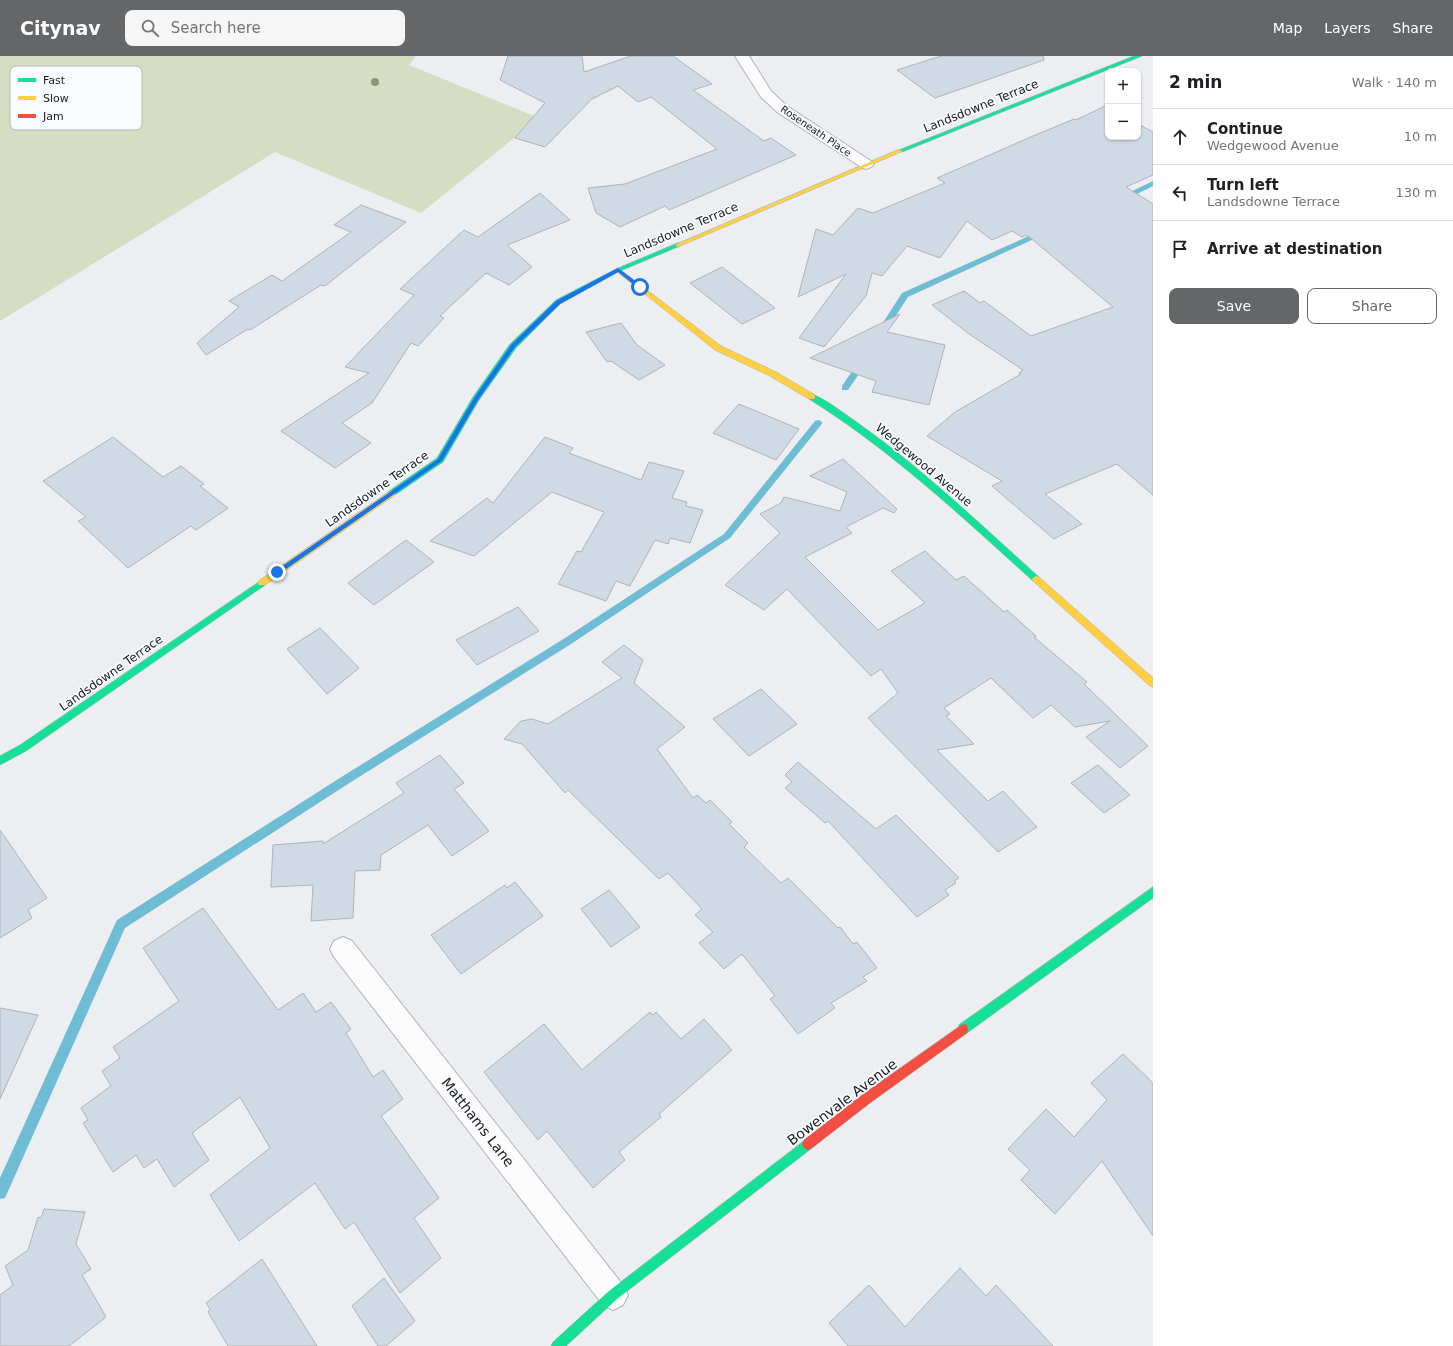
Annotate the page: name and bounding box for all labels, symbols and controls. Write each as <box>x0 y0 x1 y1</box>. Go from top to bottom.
search box <box>125 10 405 46</box>
text: Citynav <box>20 17 101 39</box>
icon: search <box>139 17 161 39</box>
text: Search here <box>171 19 261 37</box>
text: Map <box>1273 20 1302 36</box>
text: Layers <box>1324 20 1371 36</box>
text: Share <box>1393 20 1433 36</box>
legend <box>10 66 142 130</box>
map controls <box>1105 68 1141 140</box>
button: + <box>1105 68 1141 104</box>
text: 2 min <box>1169 72 1222 92</box>
text: Fast <box>43 74 66 87</box>
text: Walk · 140 m <box>1352 75 1437 90</box>
street label: Landsdowne Terrace <box>921 77 1041 135</box>
text: Slow <box>43 92 69 105</box>
street label: Roseneath Place <box>779 103 853 159</box>
button: − <box>1105 104 1141 140</box>
text: Jam <box>42 110 64 123</box>
text: Continue <box>1207 120 1283 138</box>
icon: ahead <box>1169 126 1191 148</box>
text: 10 m <box>1404 129 1437 144</box>
text: Wedgewood Avenue <box>1207 138 1339 153</box>
text: Turn left <box>1207 176 1279 194</box>
icon: left <box>1169 182 1191 204</box>
text: 130 m <box>1395 185 1437 200</box>
text: Landsdowne Terrace <box>1207 194 1340 209</box>
street label: Landsdowne Terrace <box>622 200 740 260</box>
icon: arrive <box>1169 238 1191 260</box>
text: Arrive at destination <box>1207 240 1382 258</box>
route start <box>631 278 649 296</box>
button: Save <box>1169 288 1299 324</box>
button: Share <box>1307 288 1437 324</box>
street label: Wedgewood Avenue <box>873 421 975 509</box>
street label: Landsdowne Terrace <box>323 448 431 530</box>
route end <box>268 563 286 581</box>
street label: Landsdowne Terrace <box>57 632 165 714</box>
street label: Bowenvale Avenue <box>784 1056 900 1148</box>
street label: Matthams Lane <box>438 1074 518 1170</box>

